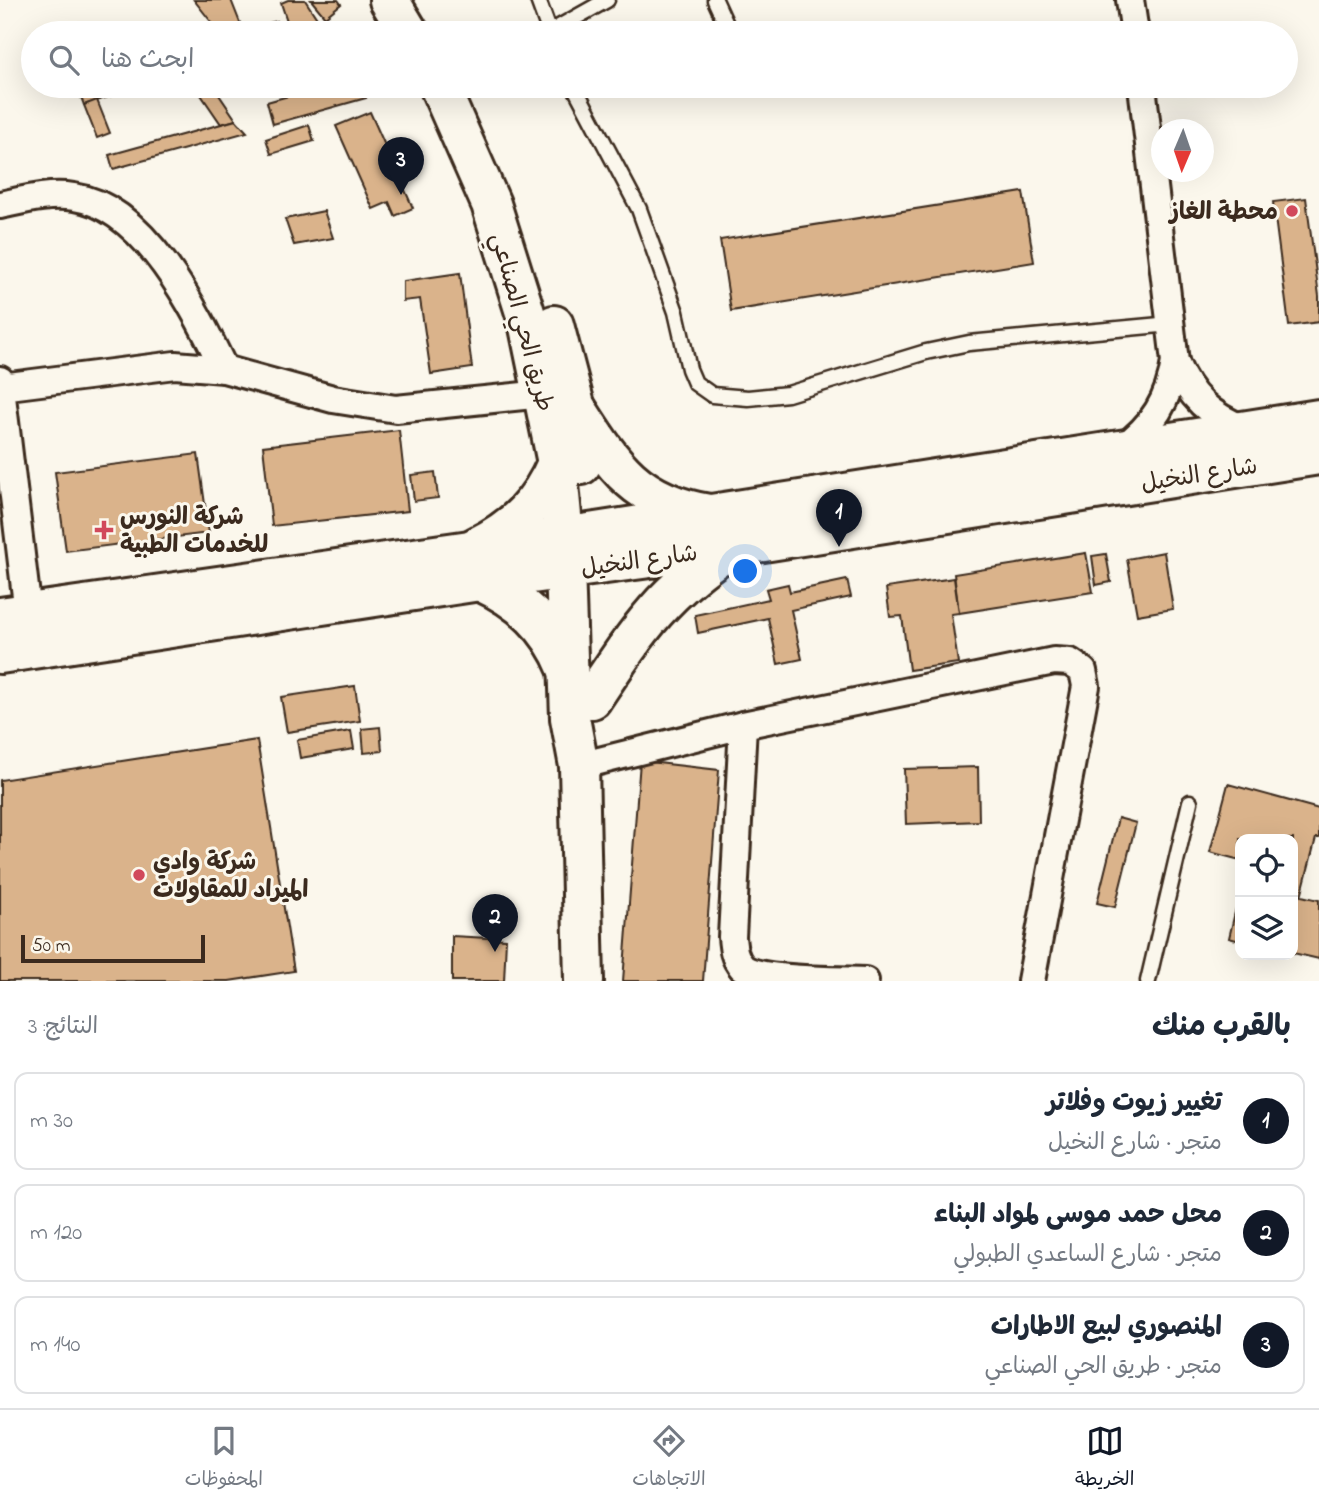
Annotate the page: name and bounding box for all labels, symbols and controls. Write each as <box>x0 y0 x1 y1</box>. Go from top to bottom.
search box <box>21 21 1298 98</box>
icon: search <box>45 41 83 79</box>
text: ابحث هنا <box>101 42 194 80</box>
north arrow <box>1151 119 1214 182</box>
pin: 3 <box>378 137 424 195</box>
place label: محطة الغاز <box>1168 196 1278 231</box>
marker: محطة الغاز <box>1284 203 1300 219</box>
street label: طريق الحي الصناعي <box>479 229 561 416</box>
street label: شارع النخيل <box>1139 450 1260 503</box>
pin: 1 <box>816 489 862 547</box>
place label: شركة النورس للخدمات الطبية <box>120 501 268 564</box>
marker: شركة النورس للخدمات الطبية <box>94 520 114 540</box>
street label: شارع النخيل <box>579 537 700 588</box>
your location <box>728 554 762 588</box>
map controls <box>1235 834 1298 960</box>
button: locate <box>1235 834 1298 897</box>
place label: شركة وادي الميراد للمقاولات <box>153 846 308 909</box>
marker: شركة وادي الميراد للمقاولات <box>131 867 147 883</box>
pin: 2 <box>472 894 518 952</box>
button: layers <box>1235 897 1298 960</box>
scale bar <box>21 932 205 964</box>
text: 50 m <box>32 933 71 960</box>
text: بالقرب منك <box>1152 1006 1291 1050</box>
text: النتائج: 3 <box>28 1011 98 1044</box>
text: تغيير زيوت وفلاتر <box>1046 1085 1222 1123</box>
text: 30 m <box>30 1105 73 1138</box>
text: 1 <box>1262 1105 1270 1138</box>
text: متجر · شارع النخيل <box>1048 1127 1222 1160</box>
text: محل حمد موسى لمواد البناء <box>934 1197 1222 1235</box>
text: 120 m <box>30 1217 82 1250</box>
text: 2 <box>1260 1217 1272 1250</box>
text: متجر · شارع الساعدي الطبولي <box>953 1239 1222 1272</box>
text: المنصوري لبيع الاطارات <box>991 1309 1222 1347</box>
text: 140 m <box>30 1329 80 1362</box>
text: 3 <box>1261 1329 1271 1362</box>
text: متجر · طريق الحي الصناعي <box>984 1351 1222 1384</box>
tab: المحفوظات <box>185 1422 263 1495</box>
tab: الاتجاهات <box>632 1422 706 1495</box>
tab: الخريطة <box>1075 1422 1134 1495</box>

